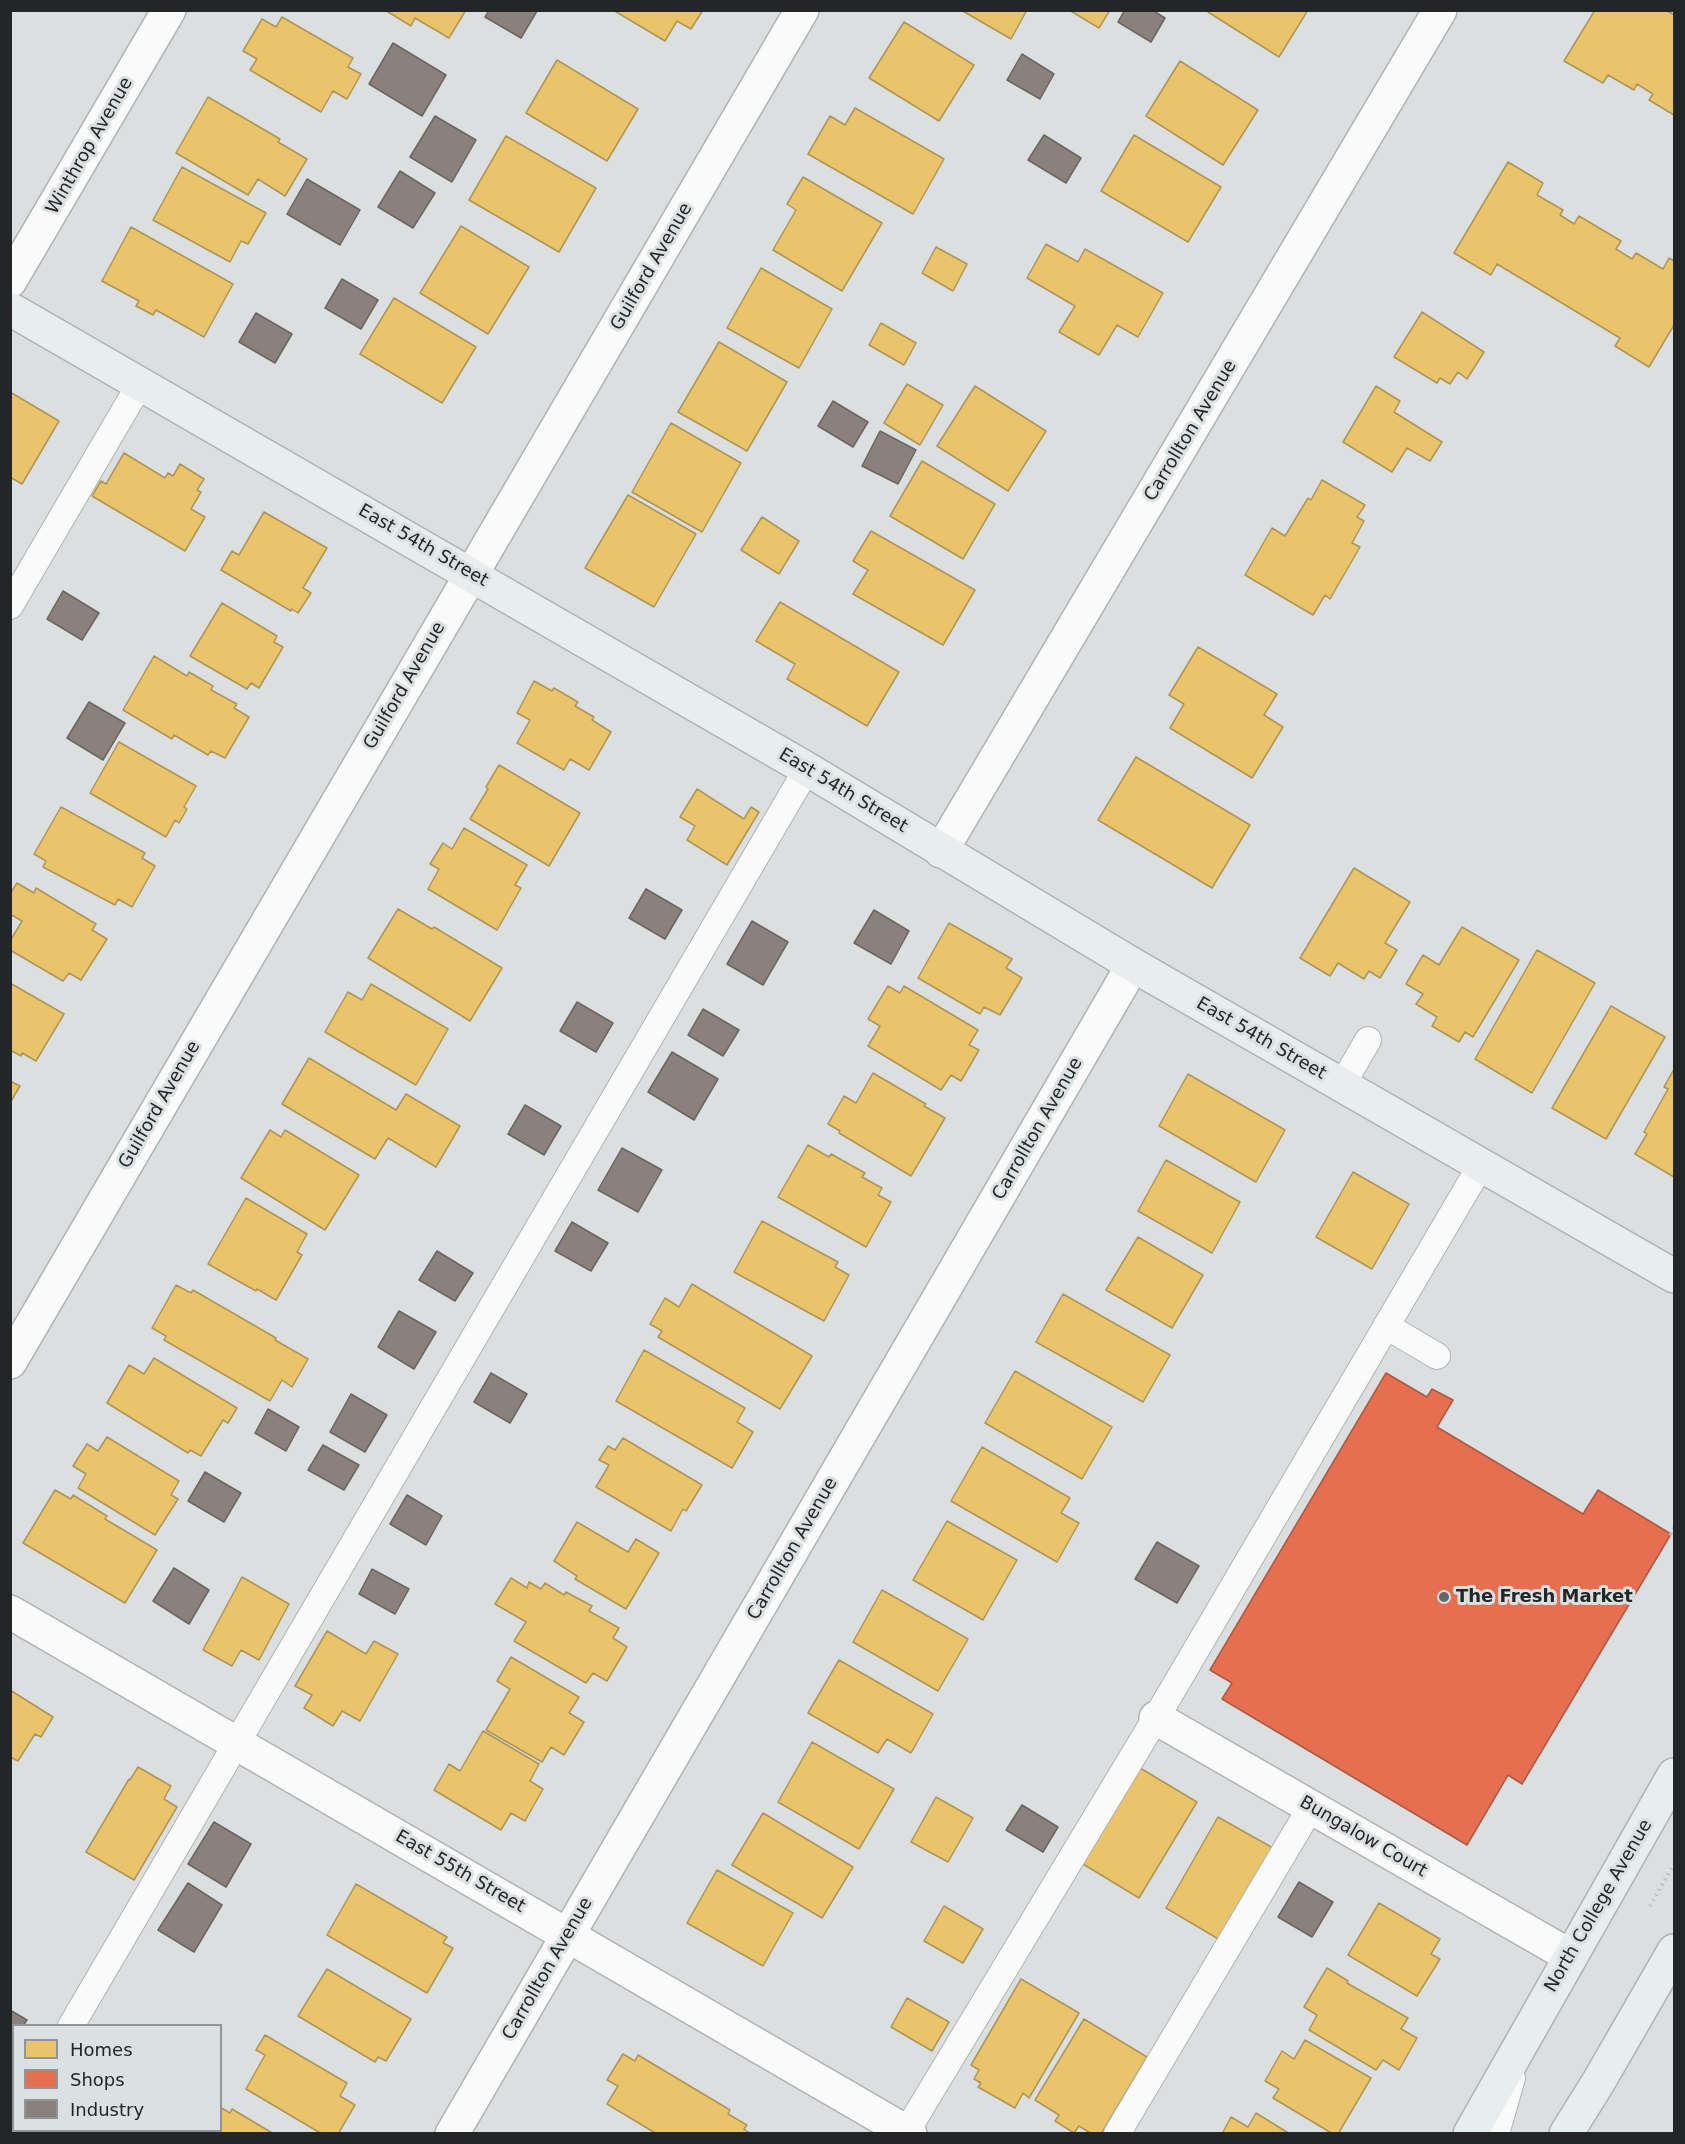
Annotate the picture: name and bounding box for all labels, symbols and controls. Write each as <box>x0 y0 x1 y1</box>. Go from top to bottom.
street label: Winthrop Avenue <box>42 74 138 218</box>
street label: Guilford Avenue <box>607 199 697 335</box>
street label: Carrollton Avenue <box>1140 357 1242 505</box>
street label: East 54th Street <box>354 500 492 592</box>
street label: Guilford Avenue <box>360 618 450 754</box>
street label: East 54th Street <box>775 744 911 838</box>
street label: East 54th Street <box>1192 993 1330 1085</box>
street label: Guilford Avenue <box>115 1037 205 1173</box>
street label: Carrollton Avenue <box>988 1054 1088 1204</box>
street label: Carrollton Avenue <box>743 1474 843 1624</box>
place label: The Fresh Market <box>1456 1586 1633 1608</box>
marker: The Fresh Market <box>1437 1590 1451 1604</box>
street label: Bungalow Court <box>1295 1792 1431 1882</box>
street label: North College Avenue <box>1541 1816 1657 1996</box>
street label: East 55th Street <box>391 1826 529 1918</box>
street label: Carrollton Avenue <box>498 1894 598 2044</box>
legend <box>12 2024 222 2132</box>
text: Homes <box>70 2039 133 2060</box>
text: Shops <box>70 2069 125 2090</box>
text: Industry <box>70 2099 144 2120</box>

